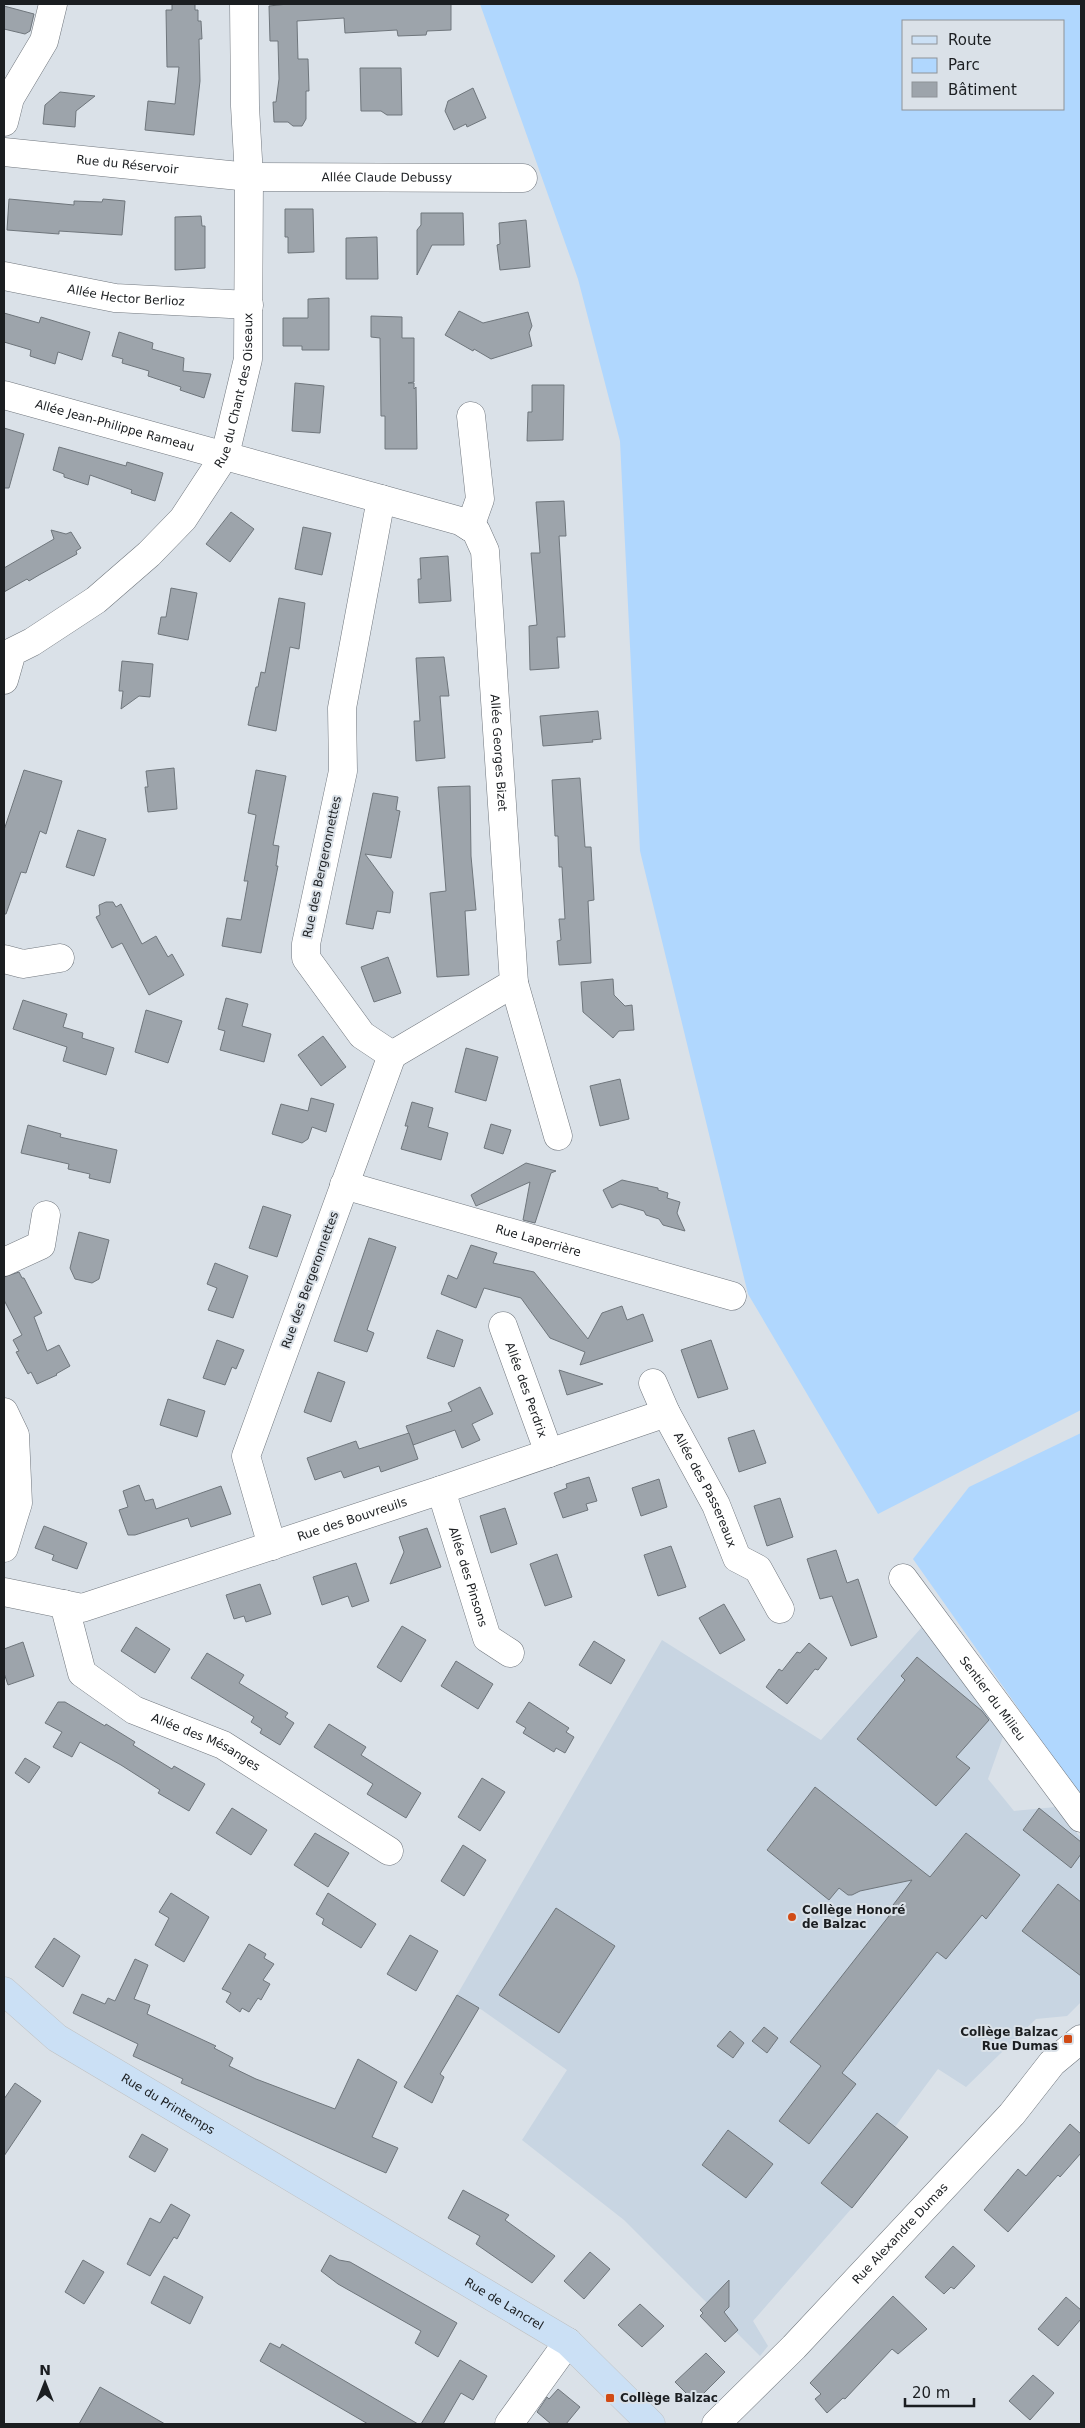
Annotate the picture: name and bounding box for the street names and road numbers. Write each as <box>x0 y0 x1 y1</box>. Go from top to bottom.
street label: Rue du Réservoir <box>76 152 179 177</box>
street label: Allée Claude Debussy <box>321 170 452 185</box>
street label: Allée Hector Berlioz <box>66 282 185 309</box>
street label: Rue du Chant des Oiseaux <box>211 313 255 471</box>
street label: Allée Jean-Philippe Rameau <box>34 397 196 454</box>
street label: Allée Georges Bizet <box>488 694 509 812</box>
street label: Rue des Bergeronnettes <box>300 795 344 939</box>
street label: Rue des Bergeronnettes <box>279 1210 341 1350</box>
street label: Rue Laperrière <box>494 1222 583 1259</box>
street label: Allée des Perdrix <box>502 1340 550 1440</box>
street label: Allée des Passereaux <box>671 1430 739 1549</box>
street label: Rue des Bouvreuils <box>296 1495 409 1544</box>
street label: Allée des Pinsons <box>446 1525 490 1629</box>
street label: Sentier du Milieu <box>957 1654 1028 1743</box>
street label: Allée des Mésanges <box>150 1711 263 1774</box>
street label: Rue du Printemps <box>119 2071 217 2137</box>
street label: Rue Alexandre Dumas <box>850 2180 951 2287</box>
street label: Rue de Lancrel <box>462 2275 546 2333</box>

